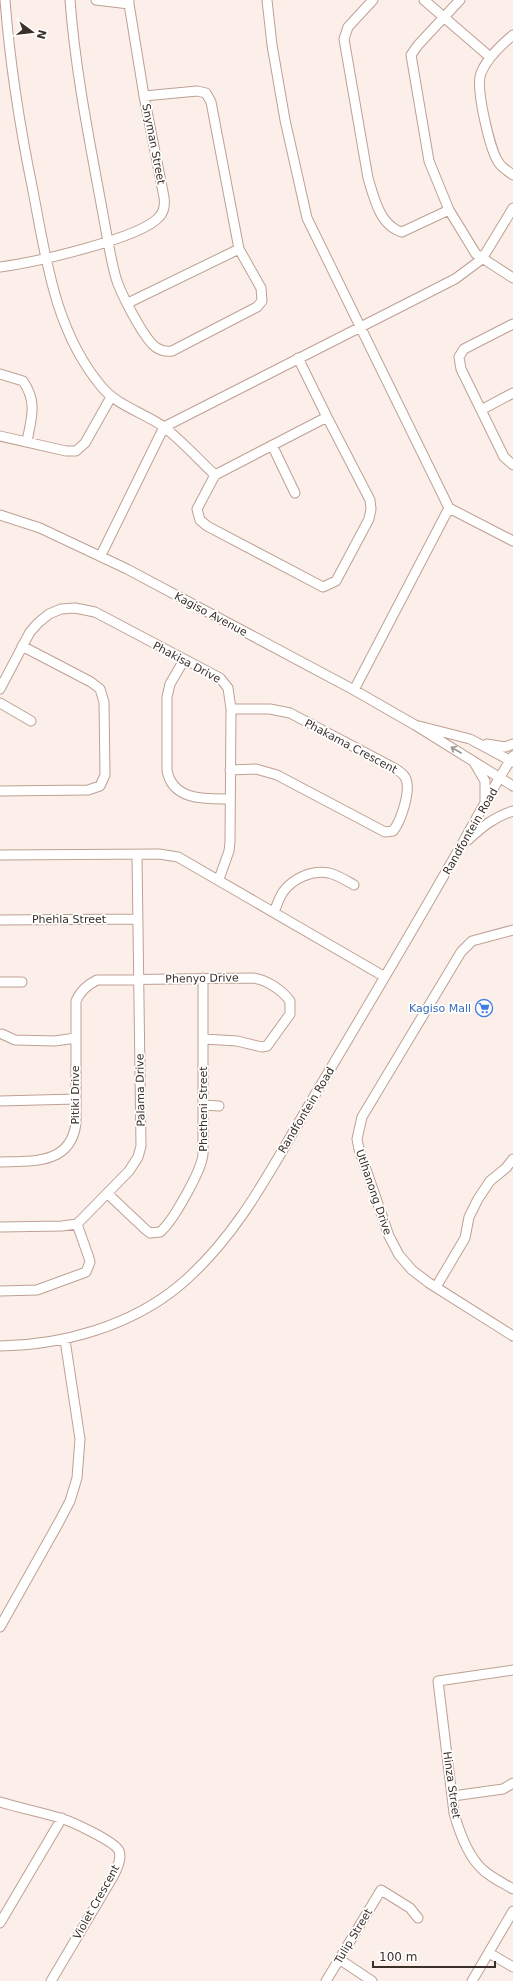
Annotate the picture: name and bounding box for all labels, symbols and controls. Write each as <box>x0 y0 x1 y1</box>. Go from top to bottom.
north arrow <box>12 12 52 52</box>
text: N <box>34 28 49 41</box>
street label: Snyman Street <box>139 103 168 186</box>
street label: Kagiso Avenue <box>172 590 250 639</box>
street label: Phakisa Drive <box>151 639 223 686</box>
street label: Phakama Crescent <box>302 717 400 777</box>
one-way arrow <box>450 746 462 754</box>
street label: Randfontein Road <box>440 786 501 877</box>
street label: Phehla Street <box>32 913 107 926</box>
street label: Phenyo Drive <box>165 971 239 986</box>
supermarket icon: Kagiso Mall <box>474 998 494 1018</box>
place label: Kagiso Mall <box>409 1002 471 1015</box>
street label: Palama Drive <box>133 1053 148 1127</box>
street label: Pitiki Drive <box>69 1065 82 1125</box>
street label: Randfontein Road <box>276 1065 337 1156</box>
street label: Phetheni Street <box>197 1066 210 1152</box>
street label: Utlhanong Drive <box>353 1148 394 1237</box>
street label: Hinza Street <box>440 1751 463 1820</box>
street label: Violet Crescent <box>71 1862 123 1942</box>
street label: Tulip Street <box>331 1906 375 1967</box>
scale bar <box>373 1943 495 1969</box>
text: 100 m <box>379 1950 417 1964</box>

